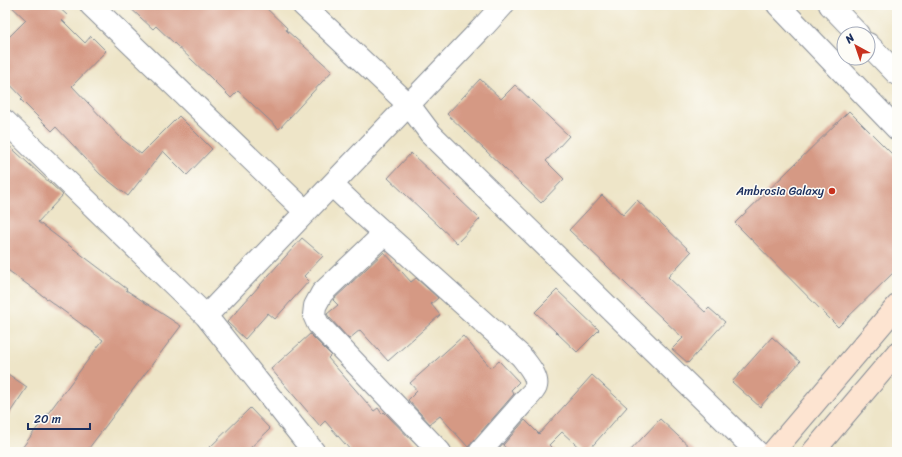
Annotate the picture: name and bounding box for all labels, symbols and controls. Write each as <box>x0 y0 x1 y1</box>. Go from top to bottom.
north arrow <box>836 26 876 66</box>
text: N <box>840 29 859 49</box>
place label: Ambrosia Galaxy <box>735 180 825 202</box>
marker: Ambrosia Galaxy <box>827 186 837 196</box>
scale bar <box>28 405 90 431</box>
text: 20 m <box>34 408 61 430</box>

